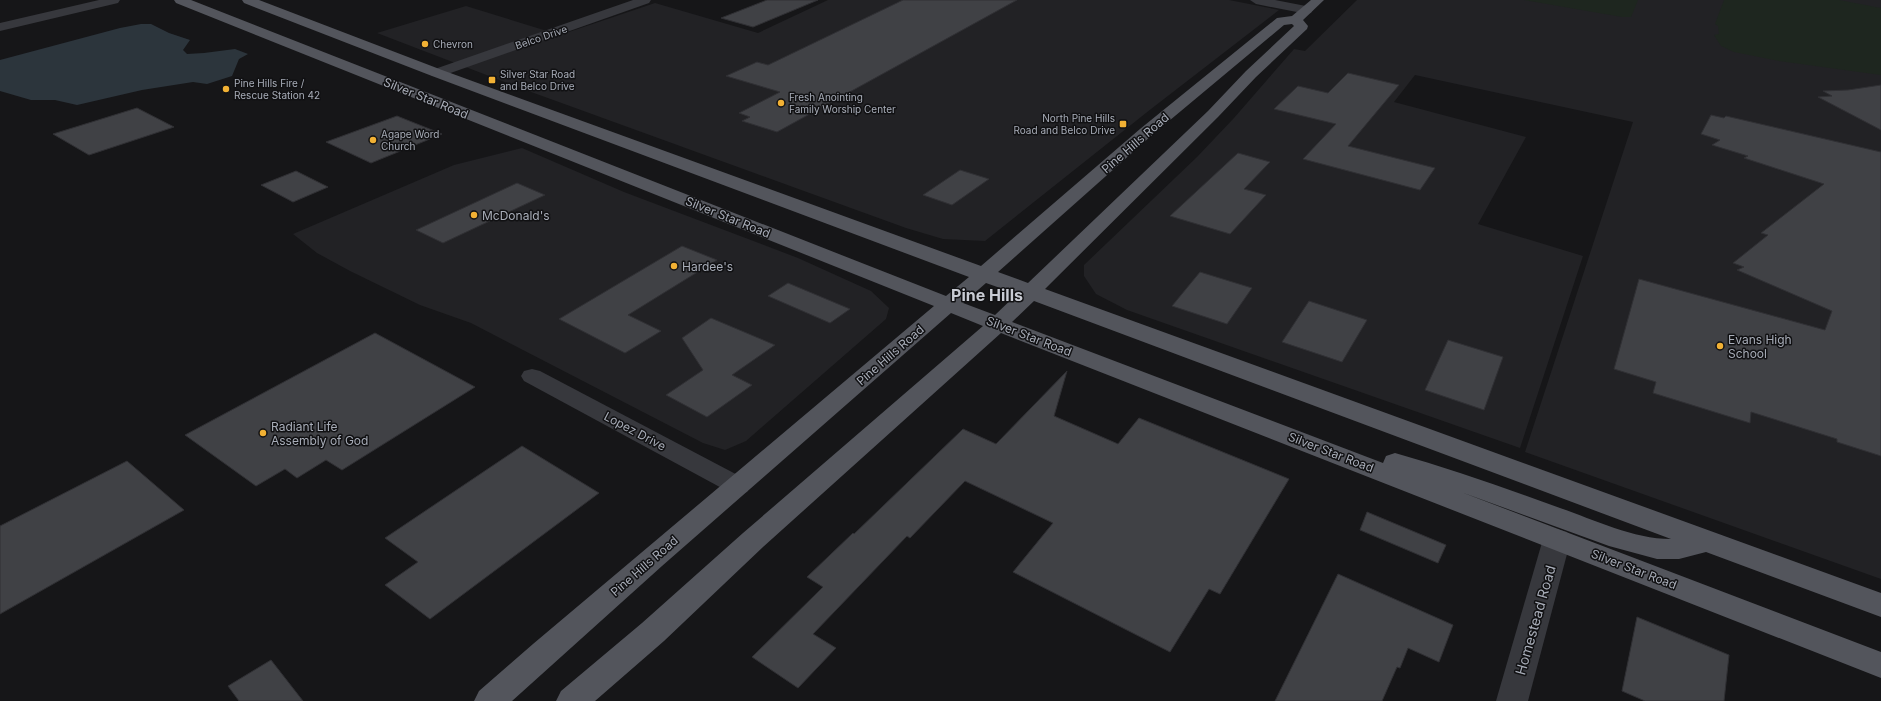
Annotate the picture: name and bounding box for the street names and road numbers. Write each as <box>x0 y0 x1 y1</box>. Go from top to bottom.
street label: Belco Drive <box>513 22 569 51</box>
street label: Silver Star Road <box>381 74 471 122</box>
street label: Pine Hills Road <box>1098 110 1172 176</box>
street label: Silver Star Road <box>683 193 773 241</box>
street label: Silver Star Road <box>984 313 1074 359</box>
street label: Pine Hills Road <box>853 322 927 388</box>
street label: Lopez Drive <box>601 408 669 454</box>
street label: Silver Star Road <box>1286 429 1376 475</box>
street label: Pine Hills Road <box>607 533 681 599</box>
street label: Silver Star Road <box>1589 546 1679 592</box>
street label: Homestead Road <box>1511 563 1559 677</box>

